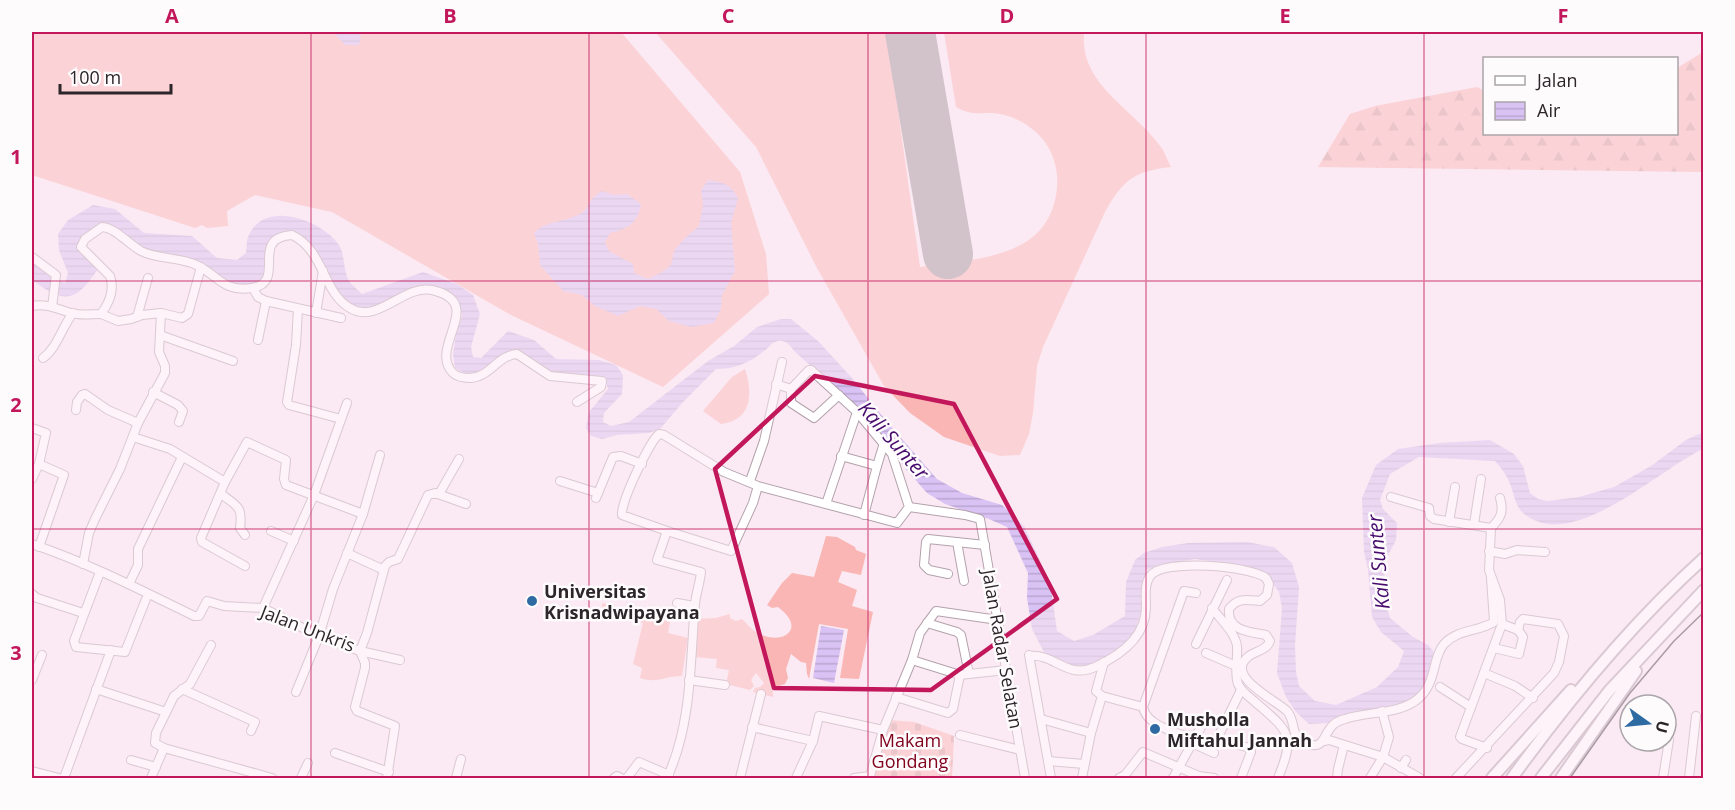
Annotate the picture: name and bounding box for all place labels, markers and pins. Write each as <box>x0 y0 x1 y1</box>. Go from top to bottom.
place label: Universitas Krisnadwipayana <box>544 579 700 624</box>
marker: Universitas Krisnadwipayana <box>525 594 539 608</box>
place label: Musholla Miftahul Jannah <box>1167 707 1312 752</box>
marker: Musholla Miftahul Jannah <box>1148 722 1162 736</box>

